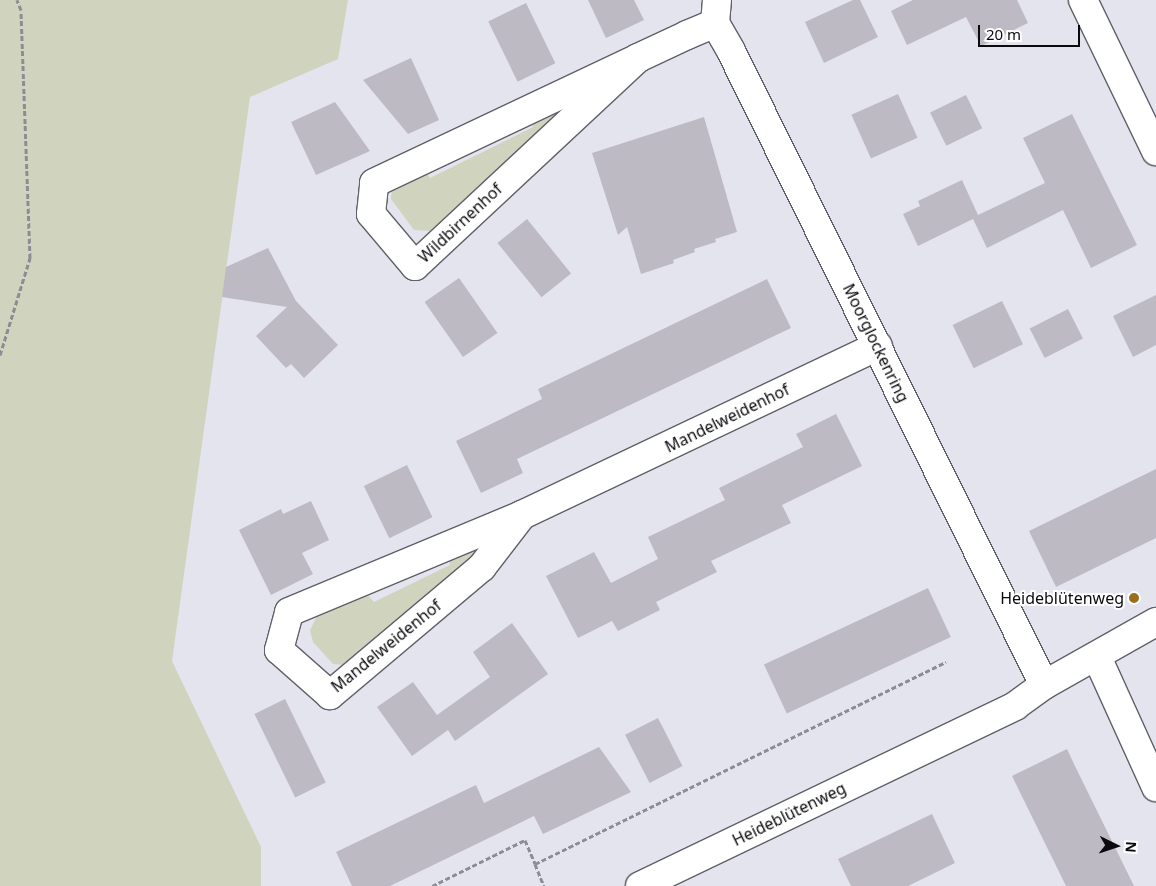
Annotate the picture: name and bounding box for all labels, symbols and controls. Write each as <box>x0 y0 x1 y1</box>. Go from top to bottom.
scale bar <box>981 15 1084 47</box>
text: 20 m <box>986 24 1021 44</box>
street label: Wildbirnenhof <box>414 179 506 267</box>
street label: Moorglockenring <box>839 281 913 405</box>
street label: Mandelweidenhof <box>662 380 792 456</box>
place label: Heideblütenweg <box>1000 588 1124 608</box>
marker: Heideblütenweg <box>1128 592 1140 604</box>
street label: Mandelweidenhof <box>327 596 445 696</box>
street label: Heideblütenweg <box>729 778 849 850</box>
north arrow <box>1091 821 1141 871</box>
text: N <box>1122 841 1141 853</box>

